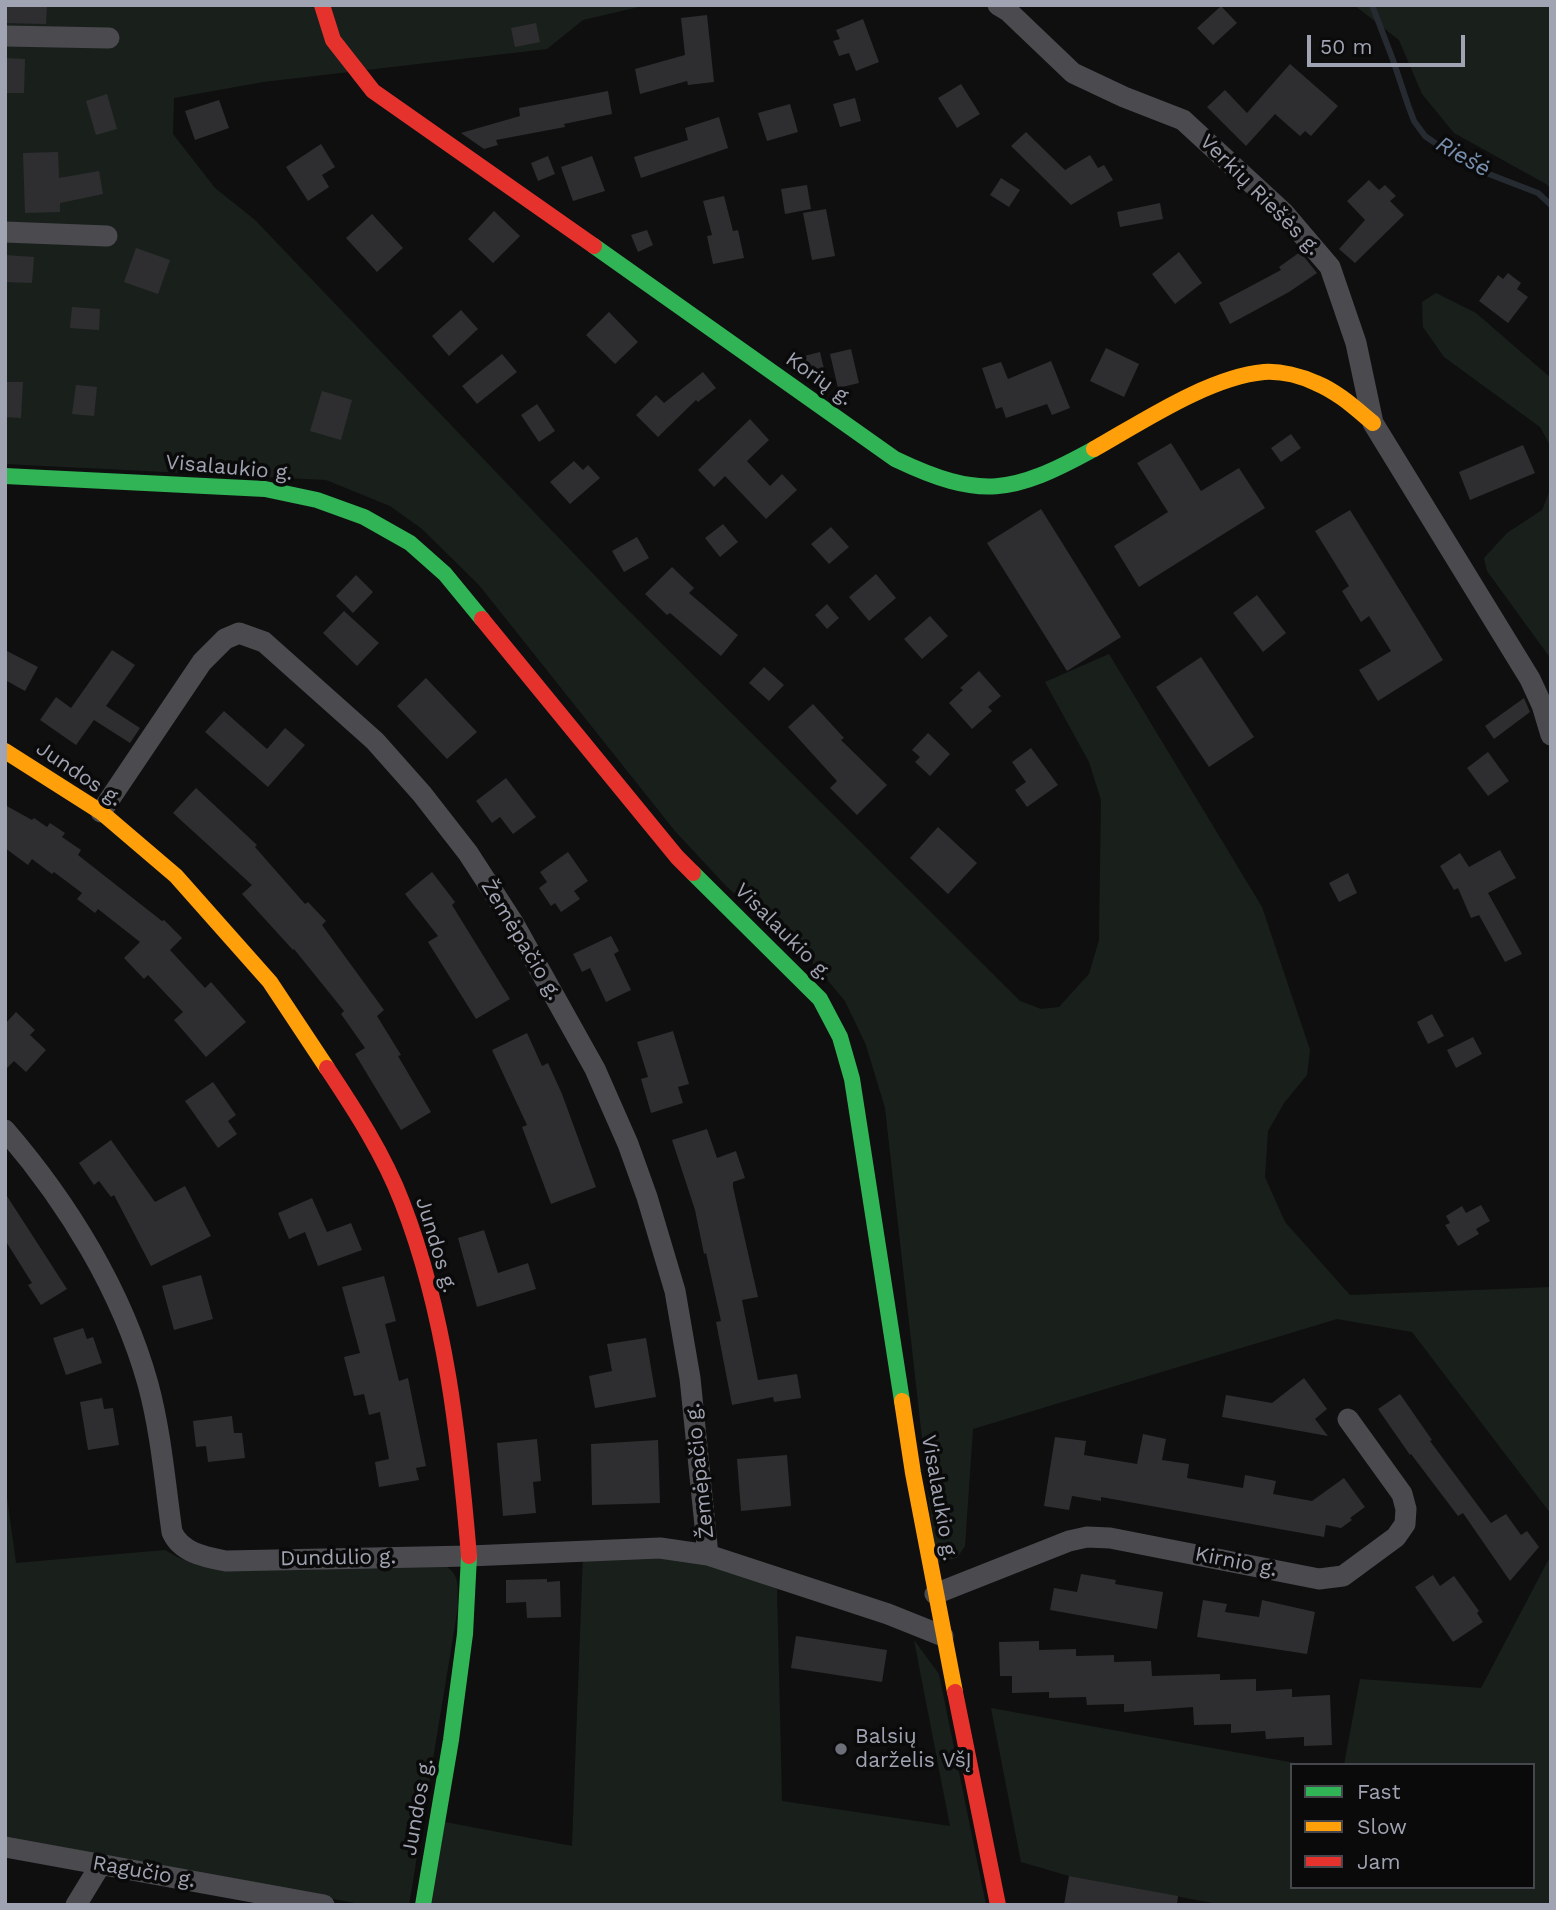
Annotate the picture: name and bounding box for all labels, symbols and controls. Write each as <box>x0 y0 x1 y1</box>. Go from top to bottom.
scale bar <box>1311 21 1468 65</box>
text: 50 m <box>1320 34 1372 59</box>
street label: Verkių Riešės g. <box>1194 129 1326 261</box>
water label: Riešė <box>1431 130 1495 184</box>
street label: Korių g. <box>780 347 858 411</box>
street label: Visalaukio g. <box>164 450 294 486</box>
street label: Jundos g. <box>31 736 127 812</box>
street label: Žemėpačio g. <box>475 875 567 1005</box>
street label: Visalaukio g. <box>729 878 837 986</box>
street label: Jundos g. <box>410 1194 462 1296</box>
street label: Žemėpačio g. <box>680 1402 720 1540</box>
street label: Visalaukio g. <box>916 1433 962 1563</box>
street label: Kirnio g. <box>1193 1542 1279 1582</box>
street label: Dundulio g. <box>280 1544 396 1572</box>
place label: Balsių darželis VšĮ <box>855 1724 972 1774</box>
marker: Balsių darželis VšĮ <box>833 1741 849 1757</box>
street label: Jundos g. <box>397 1756 439 1858</box>
legend <box>1290 1763 1535 1889</box>
text: Fast <box>1357 1779 1401 1804</box>
text: Slow <box>1357 1814 1407 1839</box>
text: Jam <box>1357 1849 1400 1874</box>
street label: Ragučio g. <box>91 1851 197 1893</box>

